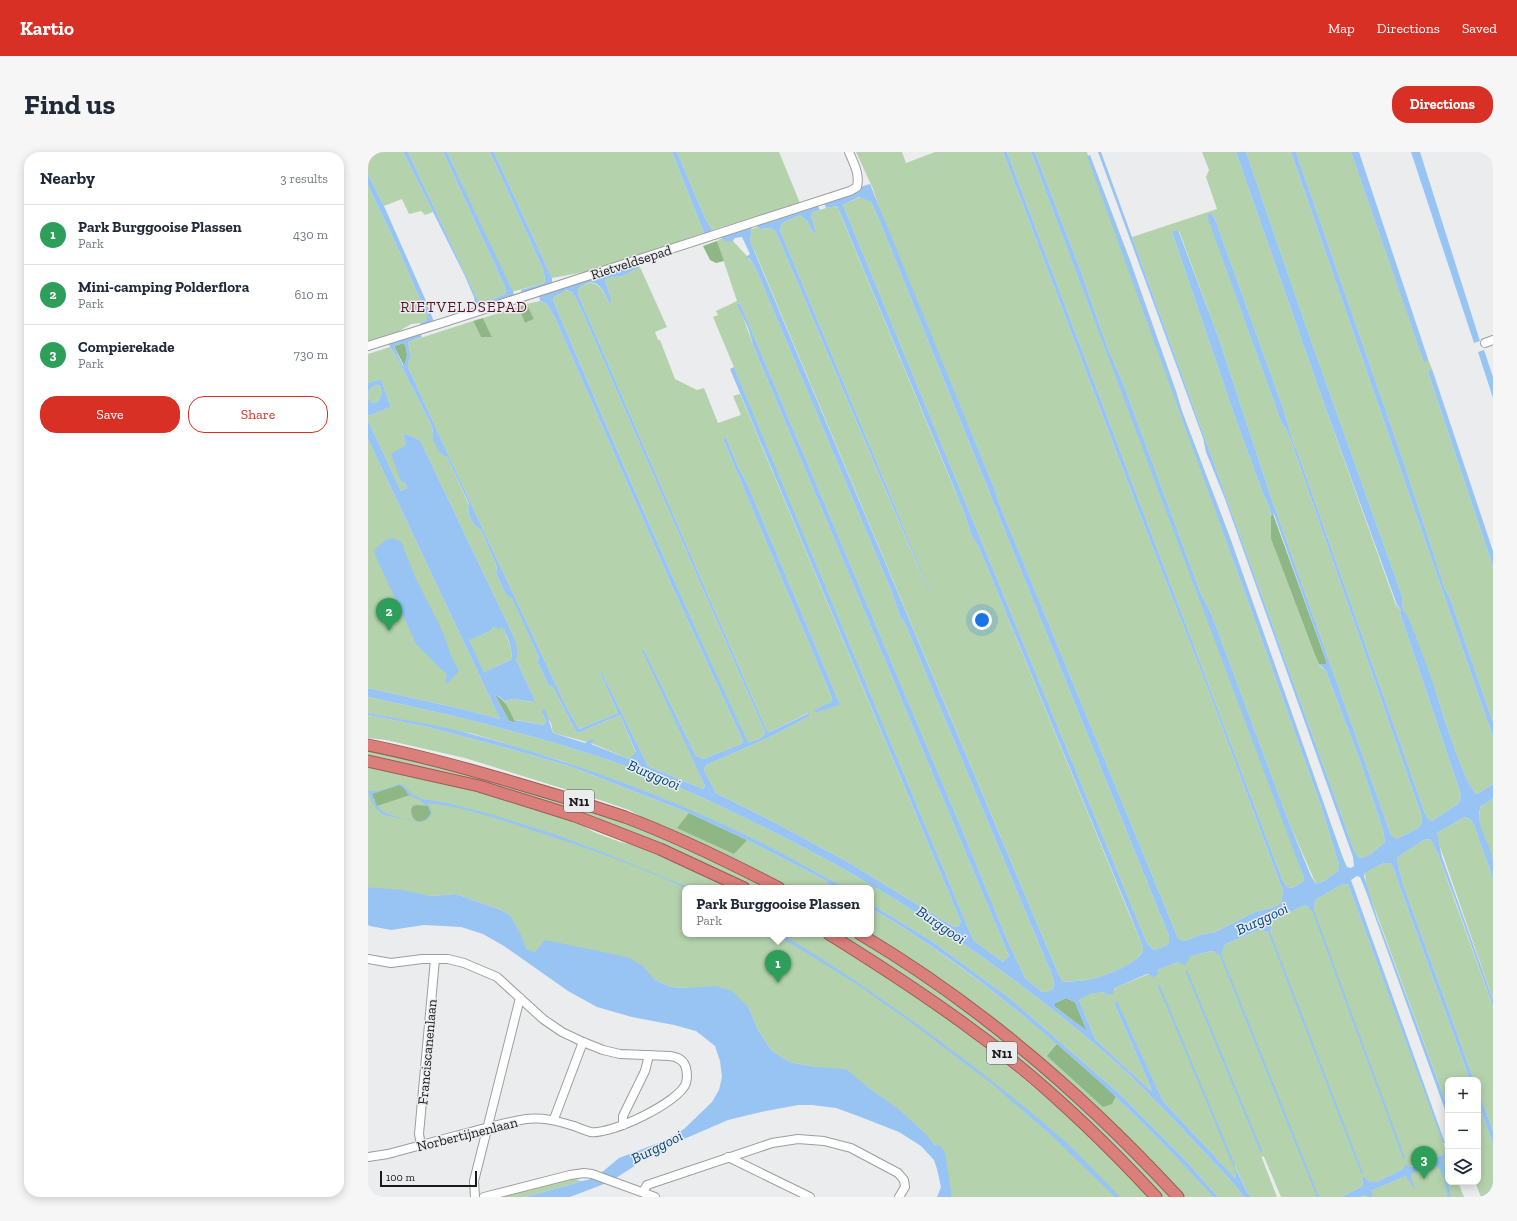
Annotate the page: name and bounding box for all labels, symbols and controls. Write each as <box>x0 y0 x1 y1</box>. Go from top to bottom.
text: Kartio <box>20 17 74 40</box>
text: Map <box>1328 20 1355 37</box>
text: Directions <box>1377 20 1440 37</box>
text: Saved <box>1462 20 1497 37</box>
button: Directions <box>1392 86 1493 123</box>
text: Find us <box>24 88 115 121</box>
text: Nearby <box>40 168 95 188</box>
text: 3 results <box>280 171 328 186</box>
text: Park Burggooise Plassen <box>78 218 242 236</box>
text: 1 <box>50 227 56 242</box>
text: 430 m <box>293 227 328 242</box>
text: Park <box>78 236 104 251</box>
street label: Rietveldsepad <box>589 241 674 284</box>
text: Mini-camping Polderflora <box>78 278 249 296</box>
text: 2 <box>50 287 56 302</box>
text: 610 m <box>294 287 328 302</box>
text: Park <box>78 296 104 311</box>
district label: RIETVELDSEPAD <box>400 298 528 316</box>
text: Compierekade <box>78 338 174 356</box>
text: 3 <box>50 347 56 362</box>
text: 730 m <box>294 347 328 362</box>
text: Park <box>78 356 104 371</box>
button: Save <box>40 396 180 433</box>
button: Share <box>188 396 328 433</box>
pin: 2 <box>376 598 402 631</box>
your location <box>972 610 992 630</box>
water label: Burggooi <box>625 756 683 794</box>
road number: N11 <box>564 790 594 812</box>
popup <box>682 885 874 937</box>
text: Park Burggooise Plassen <box>696 895 860 913</box>
water label: Burggooi <box>1233 899 1291 939</box>
water label: Burggooi <box>913 902 969 948</box>
text: Park <box>696 913 722 928</box>
pin: 1 <box>765 950 791 983</box>
street label: Franciscanenlaan <box>414 998 441 1106</box>
road number: N11 <box>987 1042 1017 1064</box>
map controls <box>1445 1077 1481 1185</box>
button: + <box>1445 1077 1481 1113</box>
button: − <box>1445 1113 1481 1149</box>
street label: Norbertijnenlaan <box>415 1114 519 1155</box>
water label: Burggooi <box>628 1126 686 1168</box>
pin: 3 <box>1411 1146 1437 1179</box>
button: layers <box>1445 1149 1481 1185</box>
scale bar <box>380 1169 477 1188</box>
text: 100 m <box>386 1171 415 1184</box>

